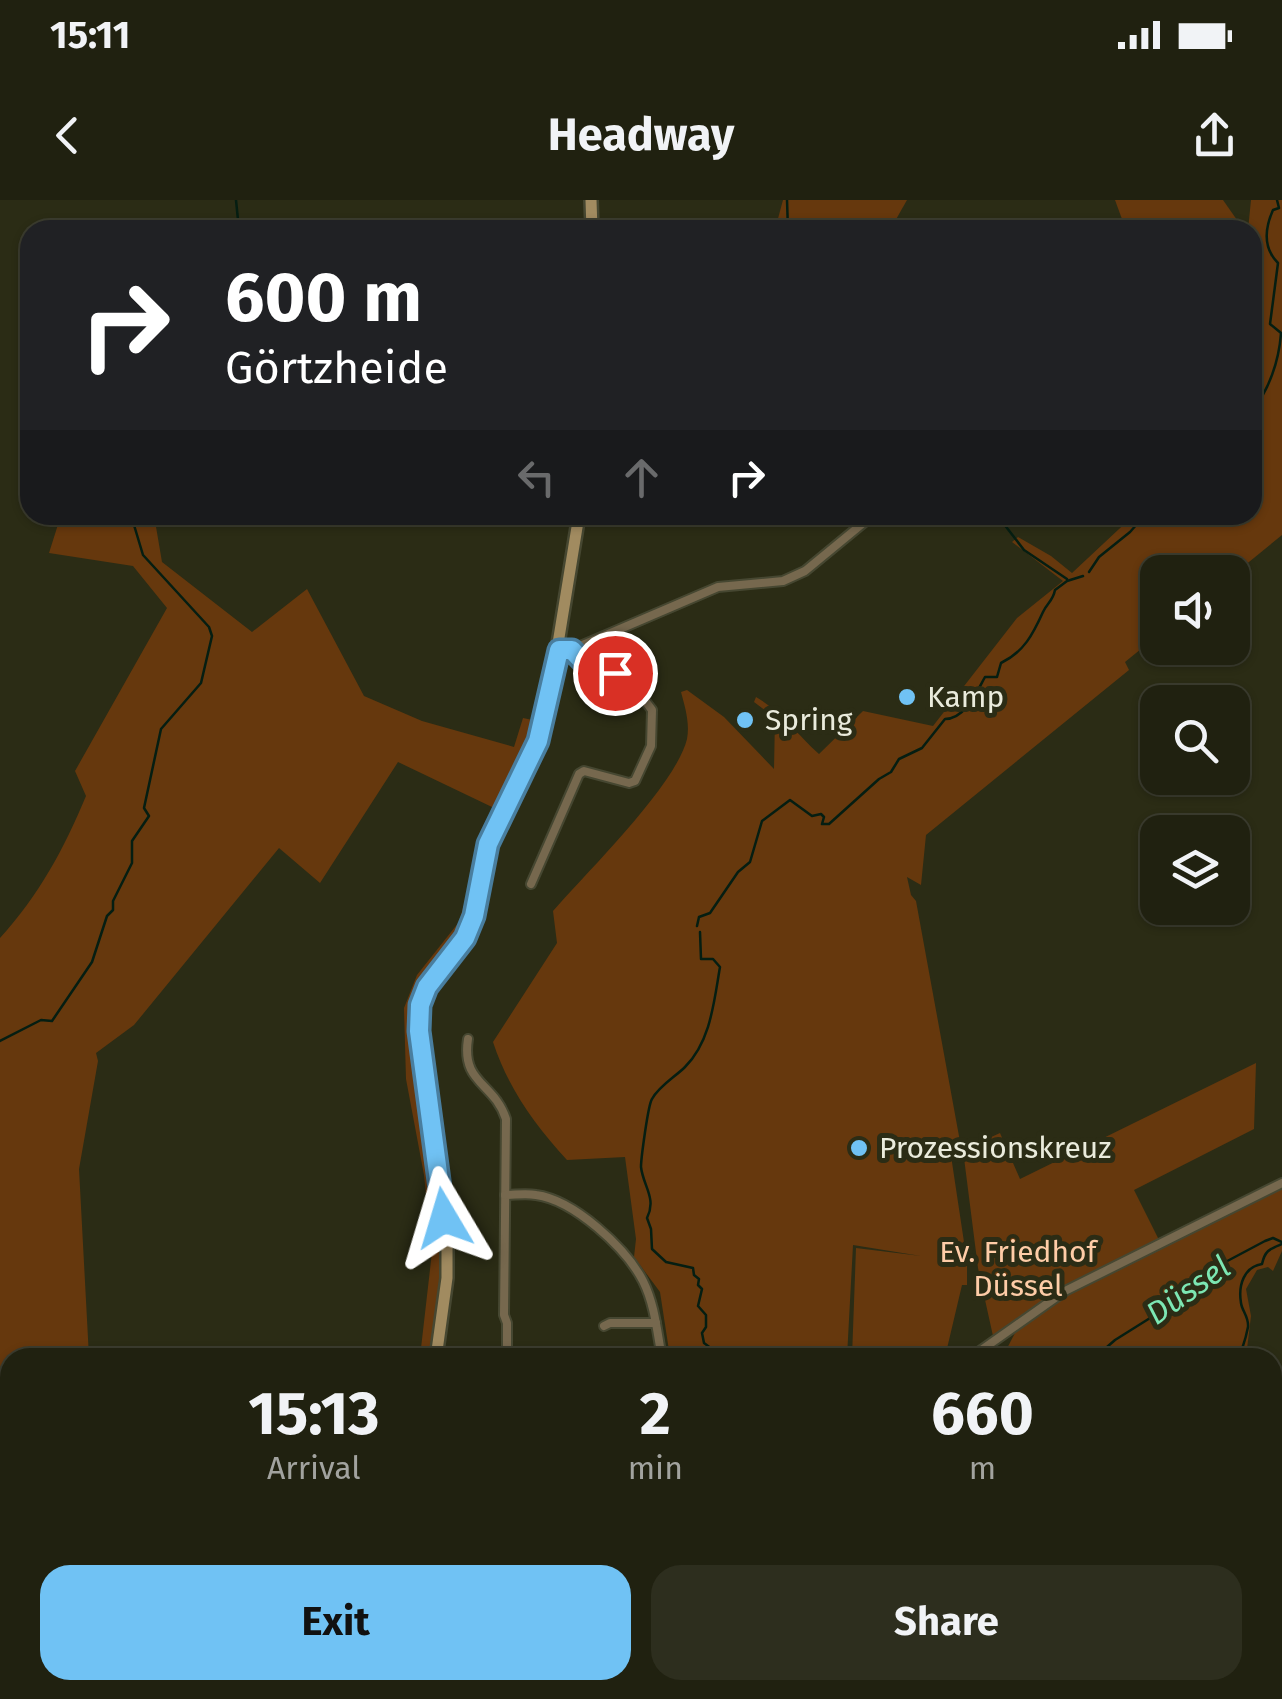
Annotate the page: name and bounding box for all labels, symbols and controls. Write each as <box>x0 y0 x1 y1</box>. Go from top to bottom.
text: 15:11 <box>50 12 130 58</box>
icon: back <box>40 108 95 163</box>
text: Headway <box>548 108 734 162</box>
icon: share <box>1187 108 1242 163</box>
text: 600 m <box>225 256 422 340</box>
icon: right <box>60 260 190 390</box>
text: Görtzheide <box>225 341 448 395</box>
icon: left <box>509 450 564 505</box>
icon: ahead <box>614 450 669 505</box>
icon: right <box>719 450 774 505</box>
map controls <box>1140 555 1250 925</box>
button: sound <box>1140 555 1250 665</box>
pin <box>573 631 658 716</box>
icon: arrive <box>588 646 643 701</box>
place label: Kamp <box>927 679 1004 715</box>
button: search <box>1140 685 1250 795</box>
marker: Kamp <box>896 686 918 708</box>
place label: Spring <box>765 702 853 738</box>
marker: Spring <box>734 709 756 731</box>
button: layers <box>1140 815 1250 925</box>
place label: Prozessionskreuz <box>879 1130 1111 1166</box>
marker: Prozessionskreuz <box>848 1137 870 1159</box>
position arrow <box>392 1166 496 1270</box>
park label: Ev. Friedhof Düssel <box>939 1234 1099 1304</box>
water label: Düssel <box>1139 1248 1237 1332</box>
text: 15:13 <box>248 1378 380 1450</box>
text: 2 <box>640 1378 671 1450</box>
text: 660 <box>931 1378 1034 1450</box>
text: Arrival <box>267 1449 361 1487</box>
text: min <box>628 1449 683 1487</box>
text: m <box>969 1449 996 1487</box>
button: Exit <box>40 1565 631 1680</box>
button: Share <box>651 1565 1242 1680</box>

